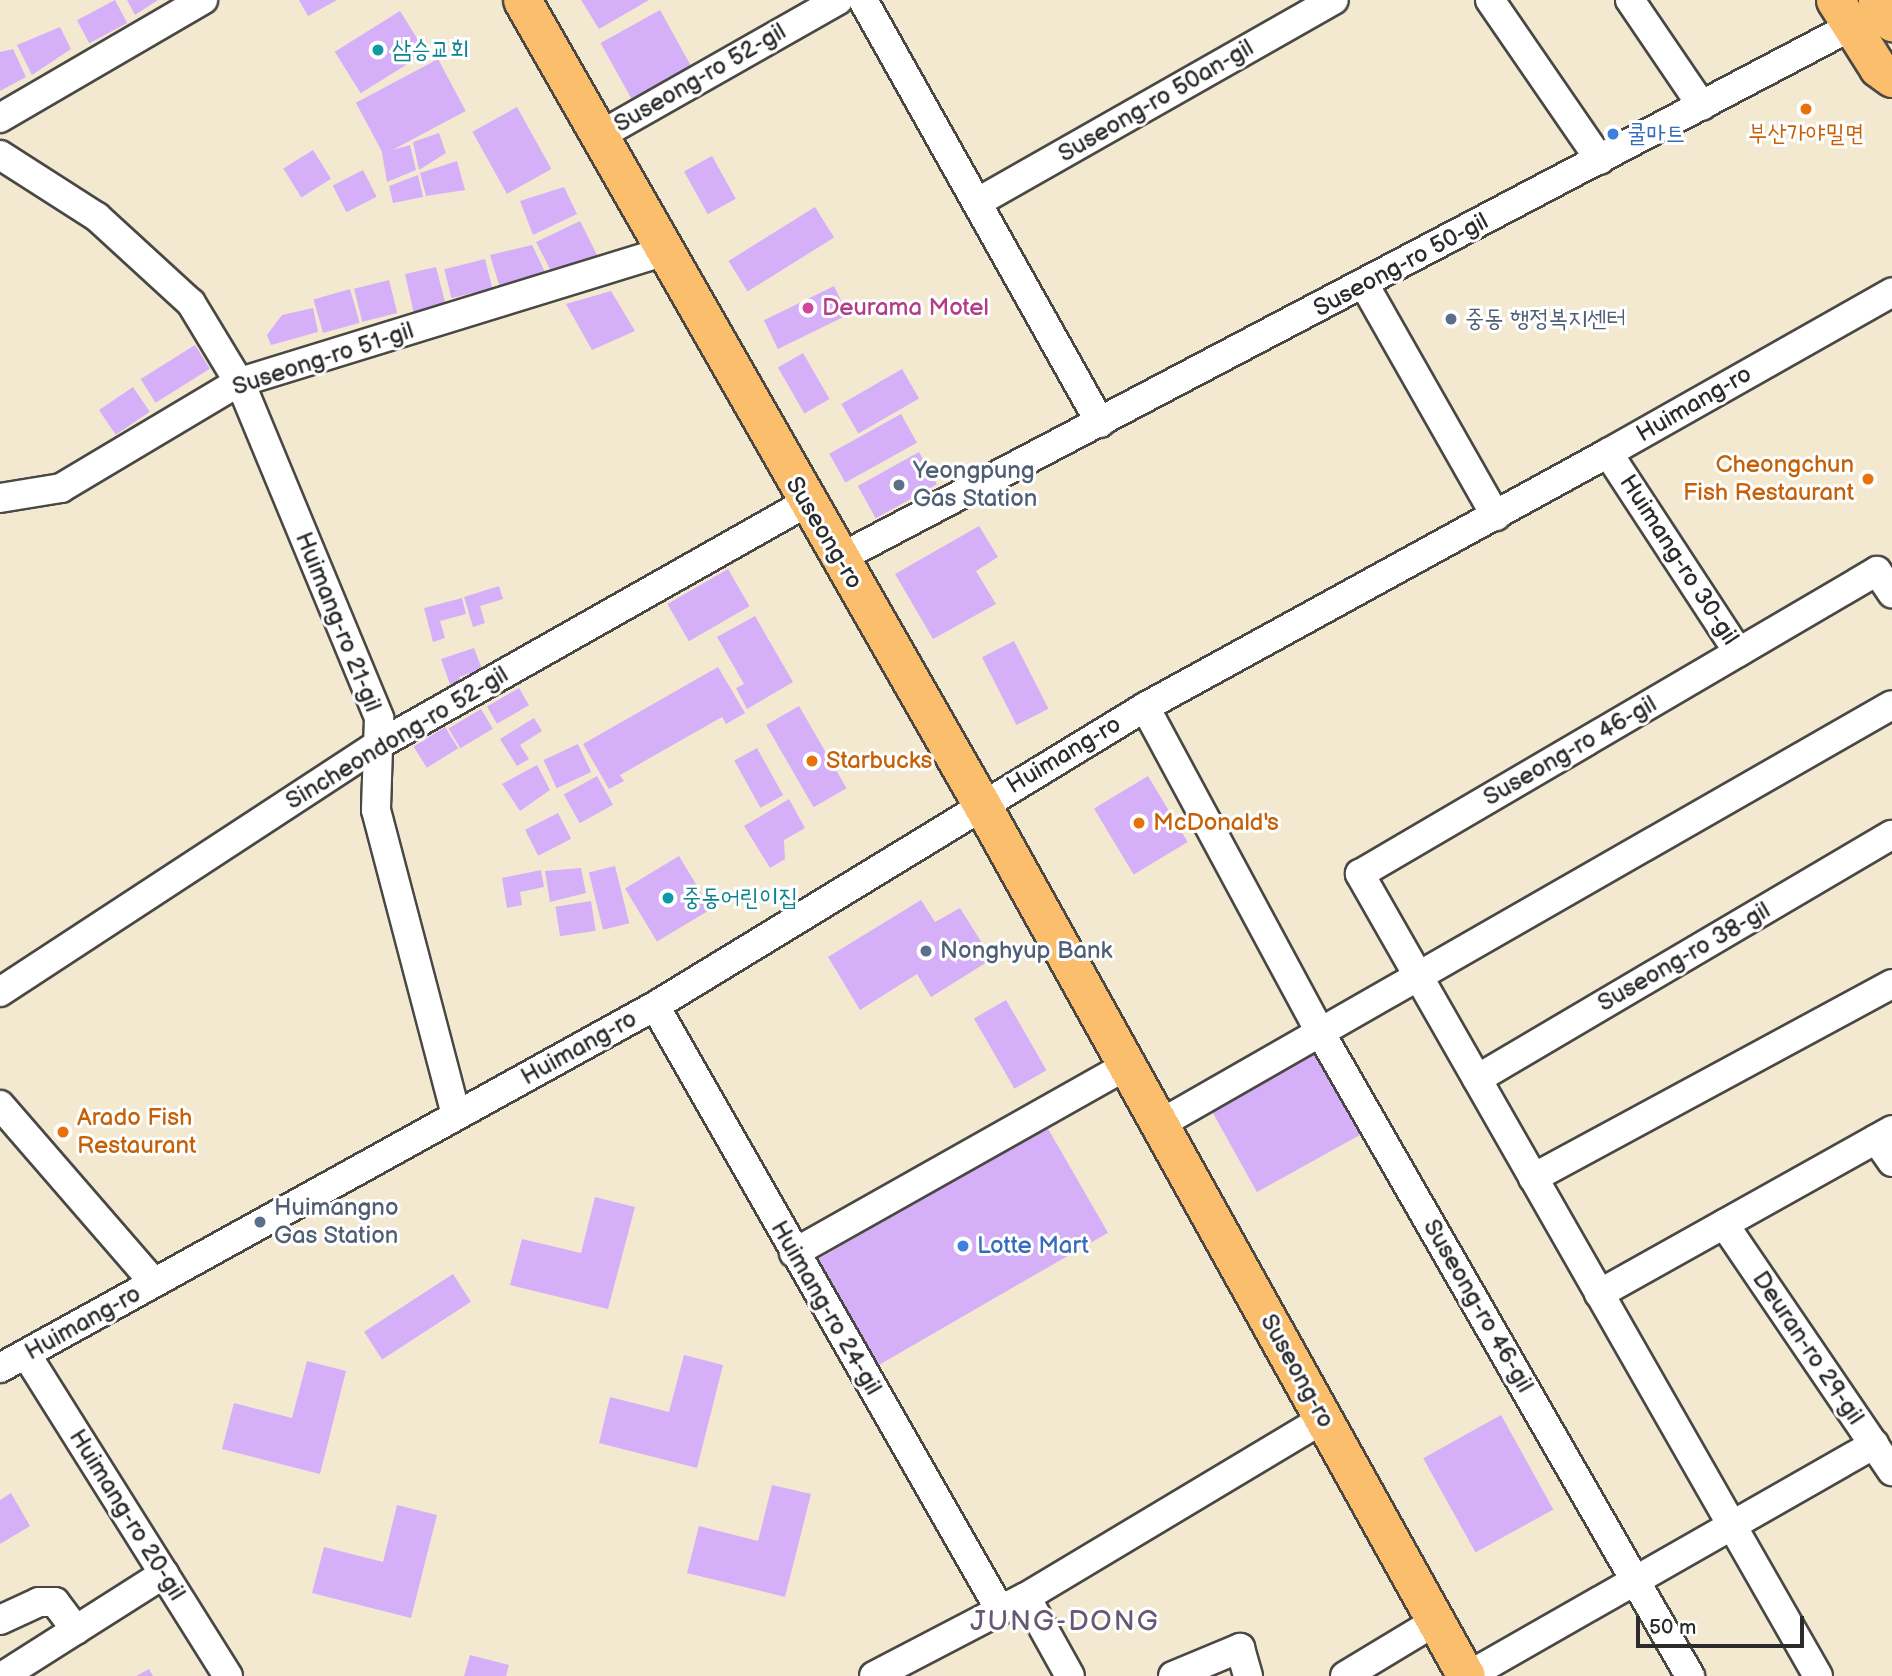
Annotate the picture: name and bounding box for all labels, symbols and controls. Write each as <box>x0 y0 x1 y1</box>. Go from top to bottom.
street label: Suseong-ro 52-gil <box>609 17 791 139</box>
street label: Suseong-ro 50an-gil <box>1053 33 1259 169</box>
place label: 삼승교회 <box>392 36 469 64</box>
marker: 삼승교회 <box>370 42 386 58</box>
marker: 부산가야밀면 <box>1798 101 1814 117</box>
place label: 쿨마트 <box>1627 120 1685 148</box>
place label: 부산가야밀면 <box>1748 120 1864 148</box>
marker: 쿨마트 <box>1605 126 1621 142</box>
street label: Suseong-ro 50-gil <box>1309 207 1493 323</box>
place label: Deurama Motel <box>822 294 989 322</box>
marker: Deurama Motel <box>800 300 816 316</box>
place label: 중동 행정복지센터 <box>1465 305 1626 333</box>
marker: 중동 행정복지센터 <box>1443 311 1459 327</box>
street label: Suseong-ro 51-gil <box>229 316 417 402</box>
street label: Huimang-ro <box>1631 360 1757 448</box>
place label: Cheongchun Fish Restaurant <box>1683 451 1854 507</box>
place label: Yeongpung Gas Station <box>913 457 1038 513</box>
street label: Huimang-ro 30-gil <box>1613 470 1745 650</box>
marker: Cheongchun Fish Restaurant <box>1860 471 1876 487</box>
street label: Suseong-ro <box>779 472 869 594</box>
marker: Yeongpung Gas Station <box>891 477 907 493</box>
street label: Huimang-ro 21-gil <box>289 528 387 716</box>
street label: Sincheondong-ro 52-gil <box>281 660 513 816</box>
street label: Suseong-ro 46-gil <box>1478 690 1662 812</box>
street label: Huimang-ro <box>1002 710 1126 800</box>
place label: Starbucks <box>826 747 932 775</box>
marker: Starbucks <box>804 753 820 769</box>
place label: McDonald's <box>1153 809 1279 837</box>
marker: McDonald's <box>1131 815 1147 831</box>
place label: 중동어린이집 <box>682 884 798 912</box>
marker: 중동어린이집 <box>660 890 676 906</box>
street label: Suseong-ro 38-gil <box>1593 896 1775 1018</box>
place label: Nonghyup Bank <box>940 937 1112 965</box>
marker: Nonghyup Bank <box>918 943 934 959</box>
street label: Huimang-ro <box>516 1004 642 1092</box>
place label: Arado Fish Restaurant <box>77 1104 196 1160</box>
marker: Arado Fish Restaurant <box>55 1124 71 1140</box>
place label: Huimangno Gas Station <box>274 1194 399 1250</box>
marker: Huimangno Gas Station <box>252 1214 268 1230</box>
street label: Suseong-ro 46-gil <box>1417 1214 1539 1398</box>
street label: Huimang-ro 24-gil <box>764 1216 888 1400</box>
place label: Lotte Mart <box>977 1232 1089 1260</box>
marker: Lotte Mart <box>955 1238 971 1254</box>
street label: Deuran-ro 29-gil <box>1746 1266 1870 1430</box>
street label: Huimang-ro <box>20 1279 146 1367</box>
street label: Suseong-ro <box>1254 1309 1340 1433</box>
street label: Huimang-ro 20-gil <box>63 1424 191 1606</box>
scale bar <box>1640 1602 1808 1646</box>
district label: JUNG-DONG <box>971 1605 1159 1639</box>
text: 50 m <box>1649 1615 1696 1640</box>

